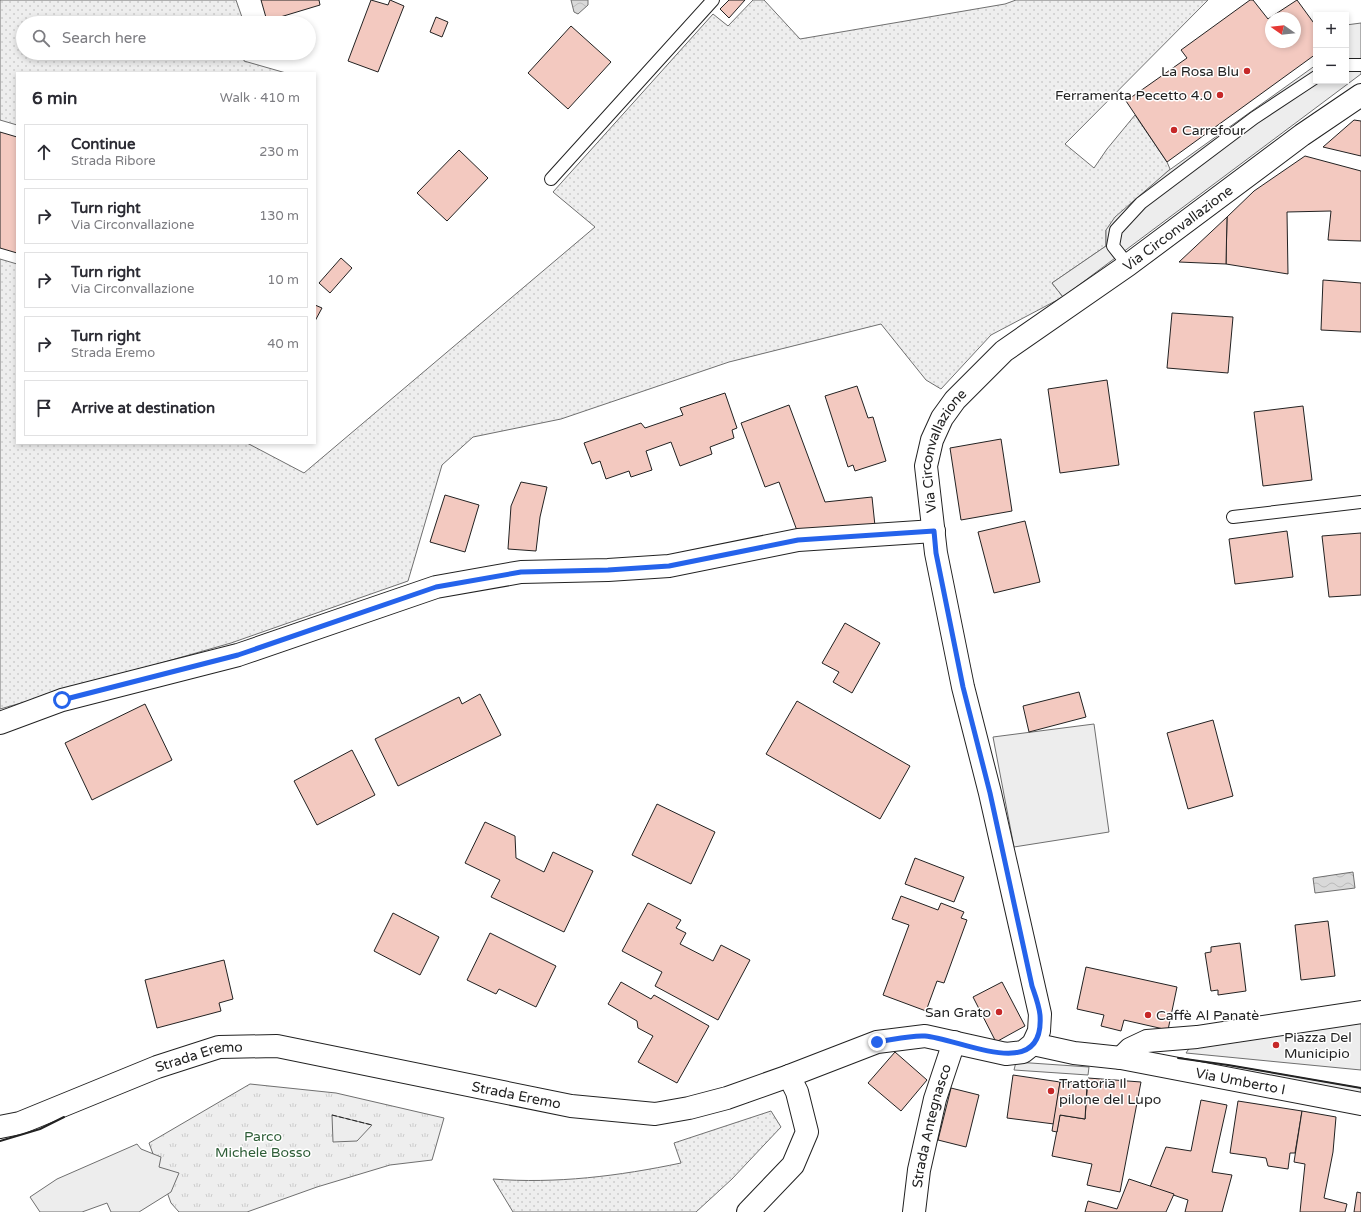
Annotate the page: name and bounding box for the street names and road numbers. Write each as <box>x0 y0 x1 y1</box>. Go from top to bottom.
street label: Via Circonvallazione <box>1119 181 1236 274</box>
street label: Via Circonvallazione <box>917 385 970 514</box>
street label: Strada Eremo <box>153 1038 243 1076</box>
street label: Strada Antegnasco <box>908 1062 955 1189</box>
street label: Via Umberto I <box>1194 1064 1287 1098</box>
street label: Strada Eremo <box>470 1077 563 1112</box>

